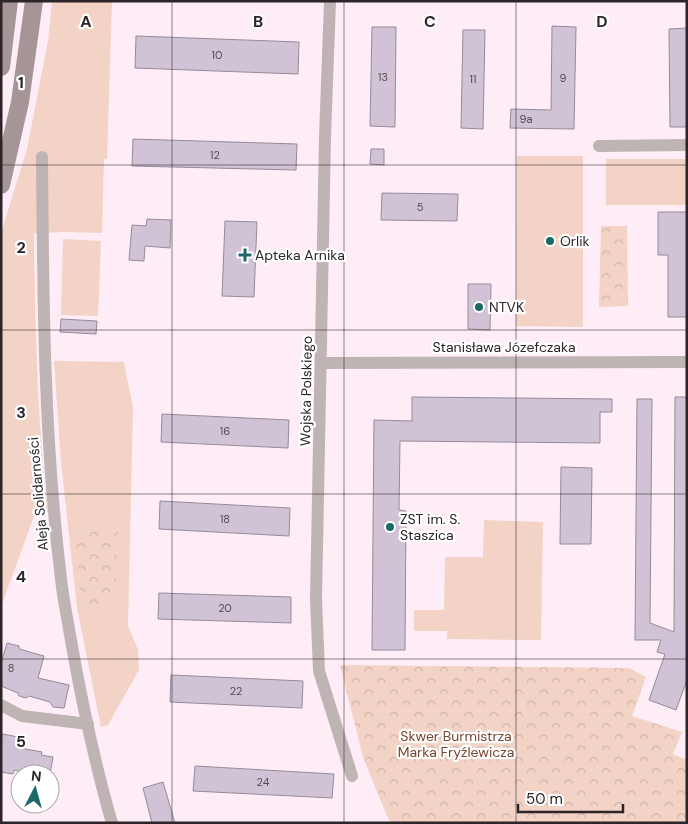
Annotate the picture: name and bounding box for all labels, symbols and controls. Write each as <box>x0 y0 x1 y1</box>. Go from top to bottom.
text: A <box>80 11 92 32</box>
text: B <box>253 11 263 32</box>
text: C <box>424 11 436 32</box>
text: D <box>596 11 608 32</box>
house number: 10 <box>212 48 222 62</box>
house number: 13 <box>378 70 388 84</box>
house number: 9 <box>560 71 567 85</box>
text: 1 <box>18 72 24 93</box>
house number: 11 <box>470 72 476 86</box>
house number: 9a <box>520 112 532 126</box>
house number: 12 <box>210 148 220 162</box>
house number: 5 <box>417 200 424 214</box>
place label: Orlik <box>560 232 590 250</box>
marker: Orlik <box>544 235 556 247</box>
text: 2 <box>16 237 26 258</box>
place label: Apteka Arnika <box>255 246 345 264</box>
marker: Apteka Arnika <box>239 249 251 261</box>
place label: NTVK <box>489 298 524 316</box>
marker: NTVK <box>473 301 485 313</box>
street label: Wojska Polskiego <box>296 336 316 446</box>
street label: Stanisława Józefczaka <box>432 338 576 356</box>
text: 3 <box>16 402 26 423</box>
house number: 16 <box>220 424 230 438</box>
street label: Aleja Solidarności <box>24 436 52 552</box>
place label: ZST im. S. Staszica <box>400 510 460 544</box>
house number: 18 <box>220 512 230 526</box>
marker: ZST im. S. Staszica <box>384 521 396 533</box>
text: 4 <box>16 566 26 587</box>
house number: 20 <box>218 601 232 615</box>
house number: 8 <box>8 661 14 675</box>
house number: 22 <box>230 684 242 698</box>
park label: Skwer Burmistrza Marka Fryźlewicza <box>398 727 514 761</box>
text: 5 <box>16 731 26 752</box>
north arrow <box>10 764 60 814</box>
text: N <box>30 767 42 786</box>
house number: 24 <box>257 775 270 789</box>
scale bar <box>518 782 623 814</box>
text: 50 m <box>526 789 563 809</box>

